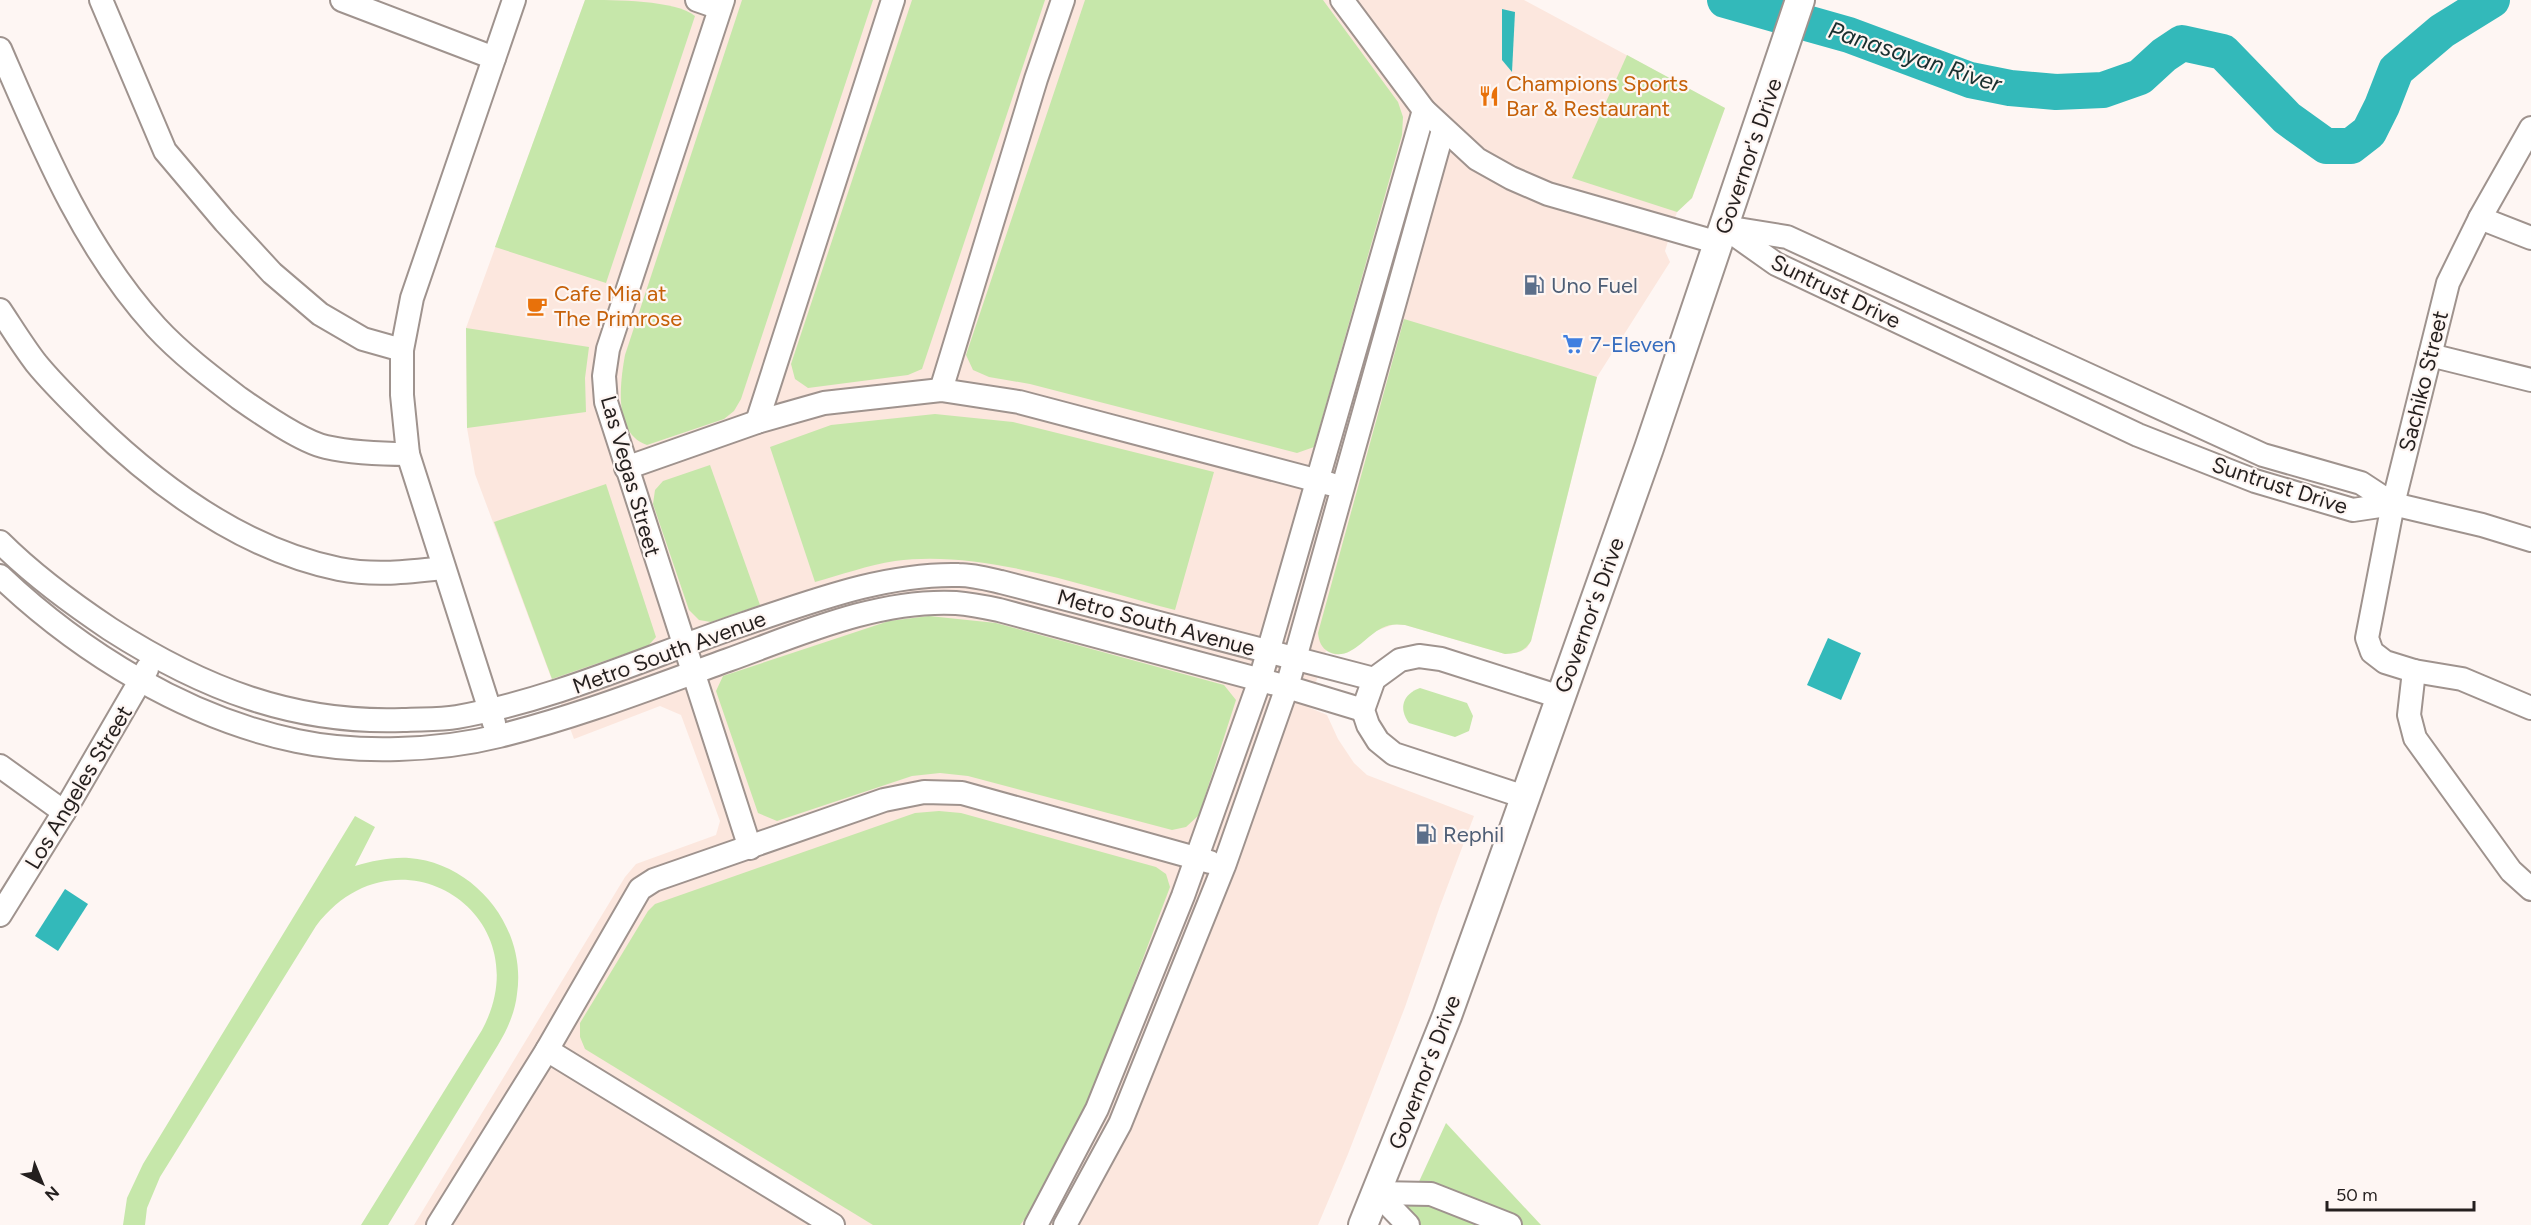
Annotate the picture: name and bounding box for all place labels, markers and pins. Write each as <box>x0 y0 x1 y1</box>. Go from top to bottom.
place label: Champions Sports Bar & Restaurant <box>1506 70 1688 122</box>
restaurant icon: Champions Sports Bar & Restaurant <box>1477 84 1501 108</box>
place label: Uno Fuel <box>1551 272 1638 299</box>
fuel station icon: Uno Fuel <box>1522 273 1546 297</box>
place label: Cafe Mia at The Primrose <box>554 280 682 332</box>
cafe icon: Cafe Mia at The Primrose <box>525 294 549 318</box>
place label: 7-Eleven <box>1590 331 1676 358</box>
supermarket icon: 7-Eleven <box>1561 332 1585 356</box>
place label: Rephil <box>1443 821 1504 848</box>
fuel station icon: Rephil <box>1414 822 1438 846</box>

